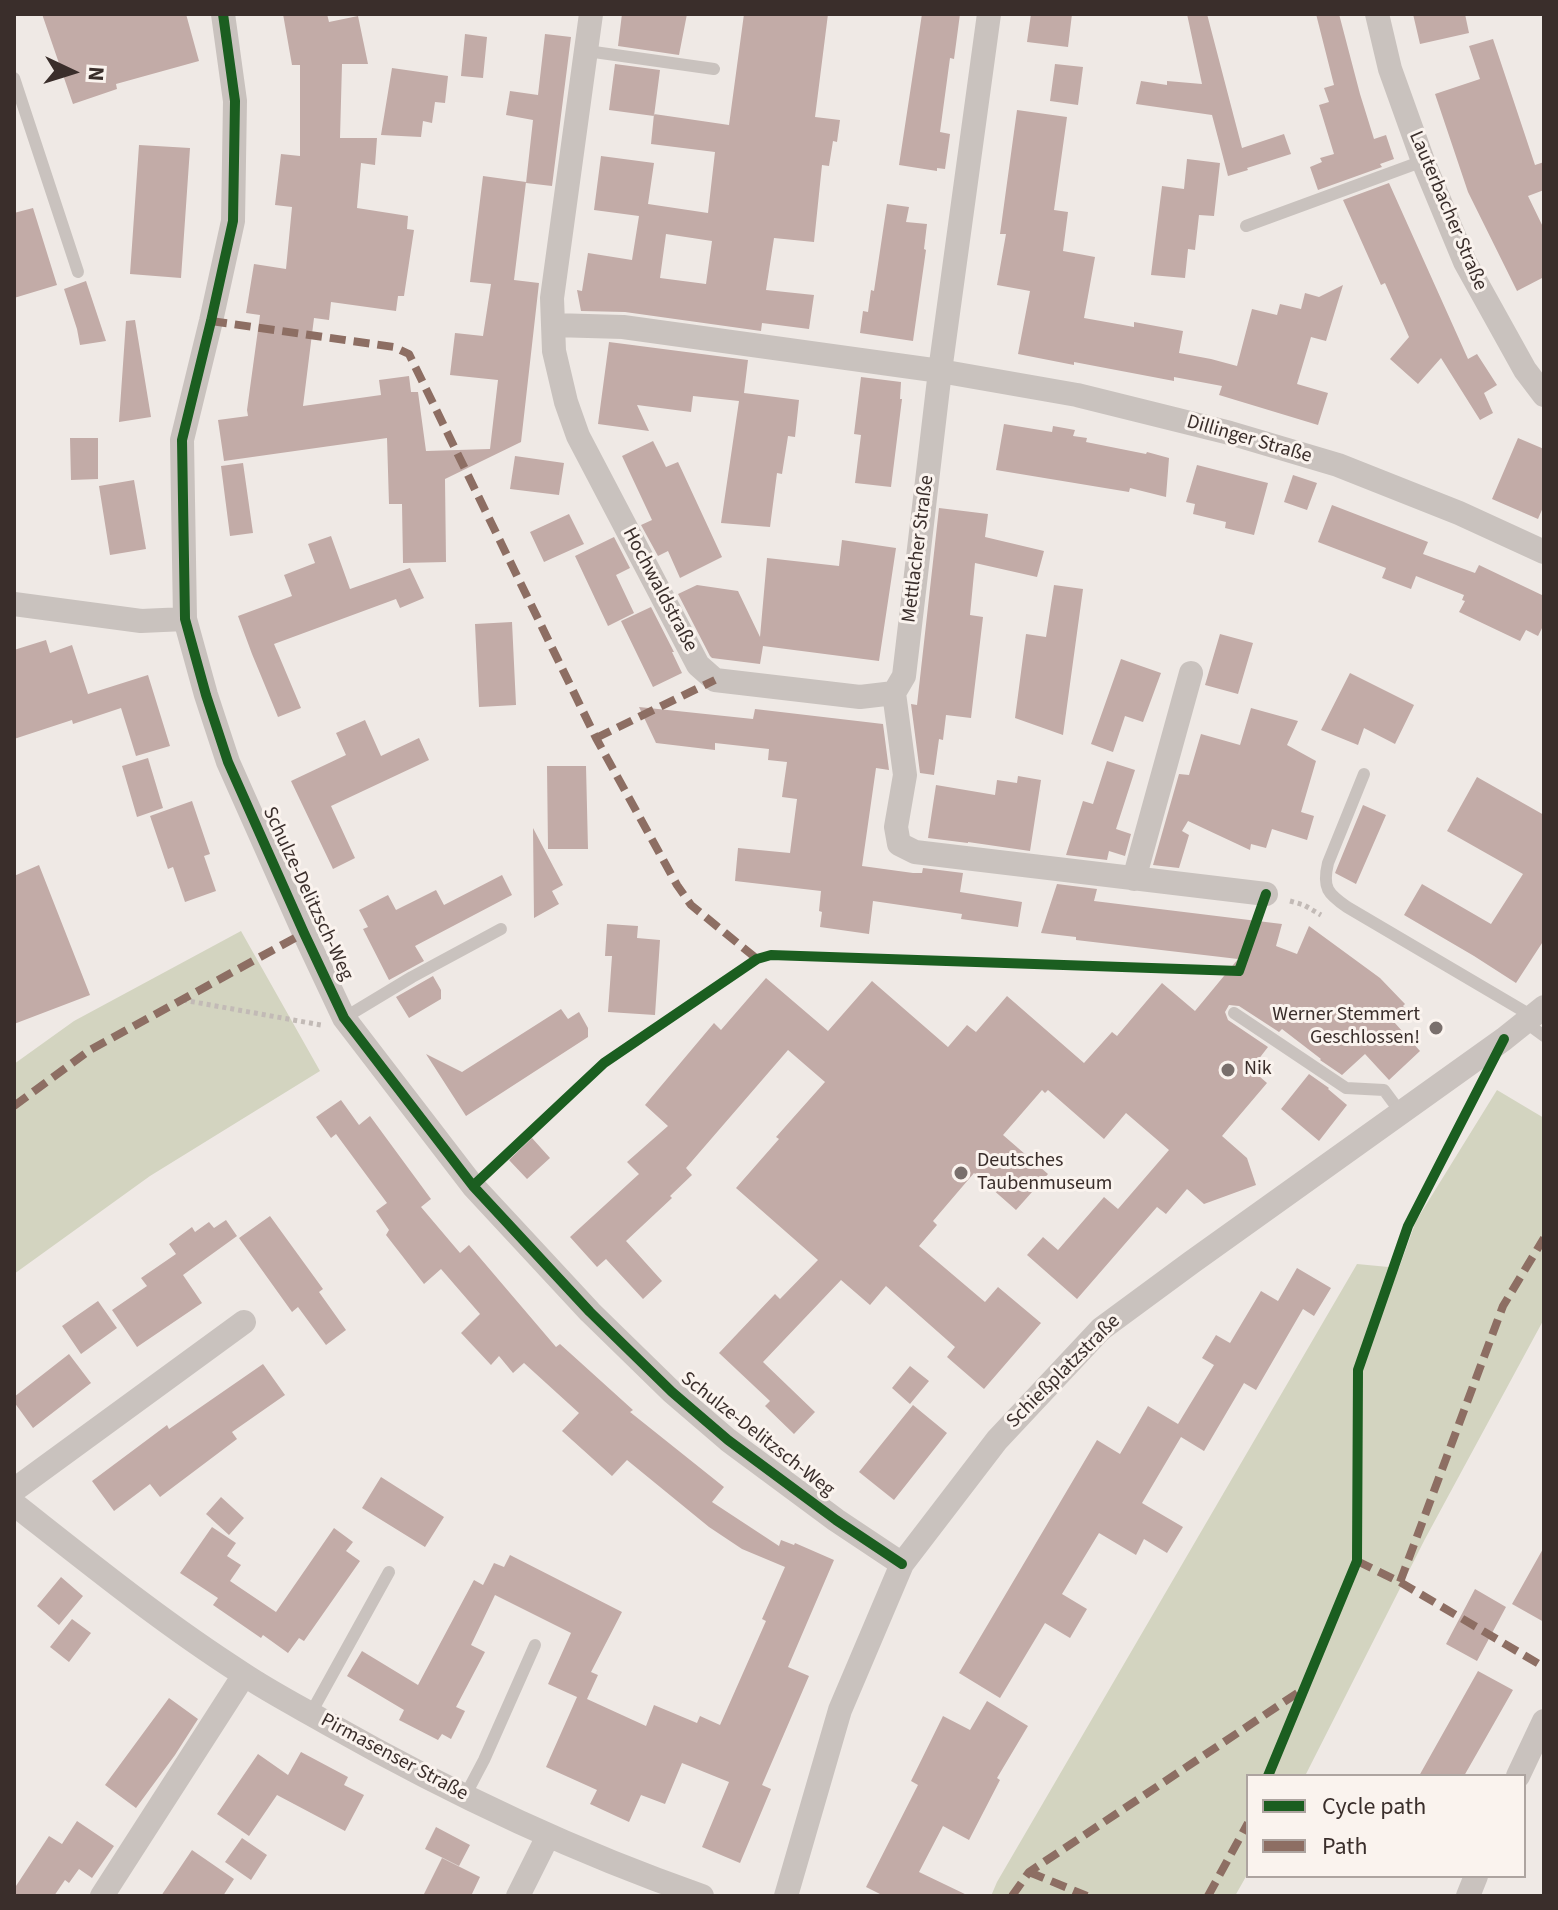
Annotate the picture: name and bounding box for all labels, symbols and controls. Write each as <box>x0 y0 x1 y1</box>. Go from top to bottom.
north arrow <box>32 32 112 112</box>
text: N <box>79 65 112 82</box>
street label: Lauterbacher Straße <box>1403 128 1491 294</box>
street label: Dillinger Straße <box>1184 411 1314 469</box>
street label: Mettlacher Straße <box>898 474 940 624</box>
street label: Hochwaldstraße <box>616 524 702 656</box>
street label: Schulze-Delitzsch-Weg <box>256 803 358 985</box>
place label: Werner Stemmert Geschlossen! <box>1272 1004 1420 1051</box>
marker: Werner Stemmert Geschlossen! <box>1427 1019 1445 1037</box>
place label: Nik <box>1244 1058 1272 1082</box>
marker: Nik <box>1219 1061 1237 1079</box>
place label: Deutsches Taubenmuseum <box>977 1150 1112 1197</box>
marker: Deutsches Taubenmuseum <box>952 1164 970 1182</box>
street label: Schießplatzstraße <box>1002 1310 1126 1434</box>
street label: Schulze-Delitzsch-Weg <box>675 1367 839 1503</box>
street label: Pirmasenser Straße <box>316 1709 472 1807</box>
legend <box>1246 1774 1526 1878</box>
text: Cycle path <box>1322 1789 1426 1824</box>
text: Path <box>1322 1829 1368 1864</box>

